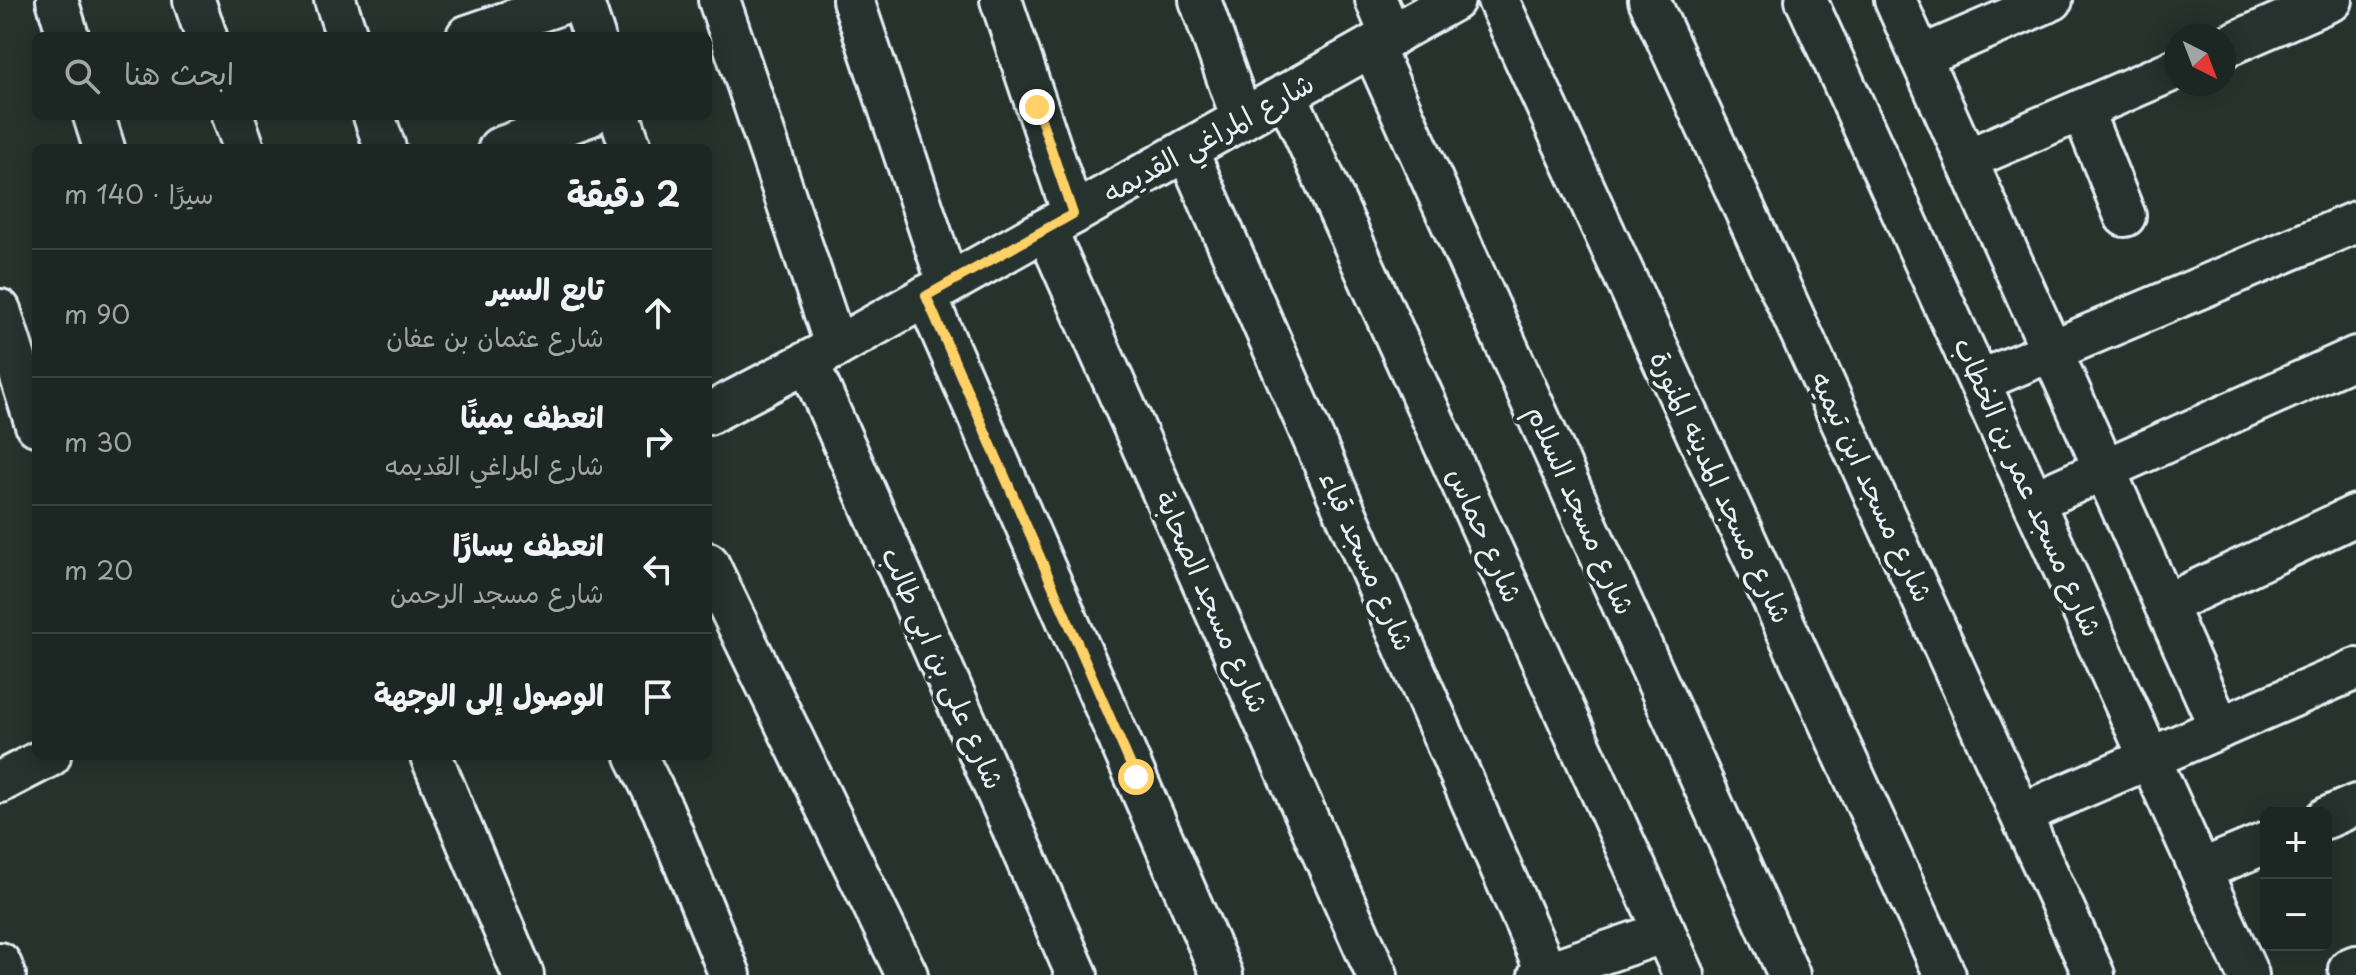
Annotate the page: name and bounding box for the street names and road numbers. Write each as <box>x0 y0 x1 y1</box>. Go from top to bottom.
street label: شارع المراغي القديمه <box>1093 61 1324 217</box>
street label: شارع مسجد عمر بن الخطاب <box>1944 330 2115 643</box>
street label: شارع مسجد المدينه المنورة <box>1640 343 1805 630</box>
street label: شارع مسجد ابن تيميه <box>1801 364 1946 609</box>
street label: شارع مسجد السلام <box>1515 398 1648 622</box>
street label: شارع حماس <box>1437 460 1535 609</box>
street label: شارع مسجد قباء <box>1309 463 1427 657</box>
street label: شارع مسجد الصحابة <box>1145 483 1282 719</box>
street label: شارع على بن ابى طالب <box>872 539 1017 796</box>

